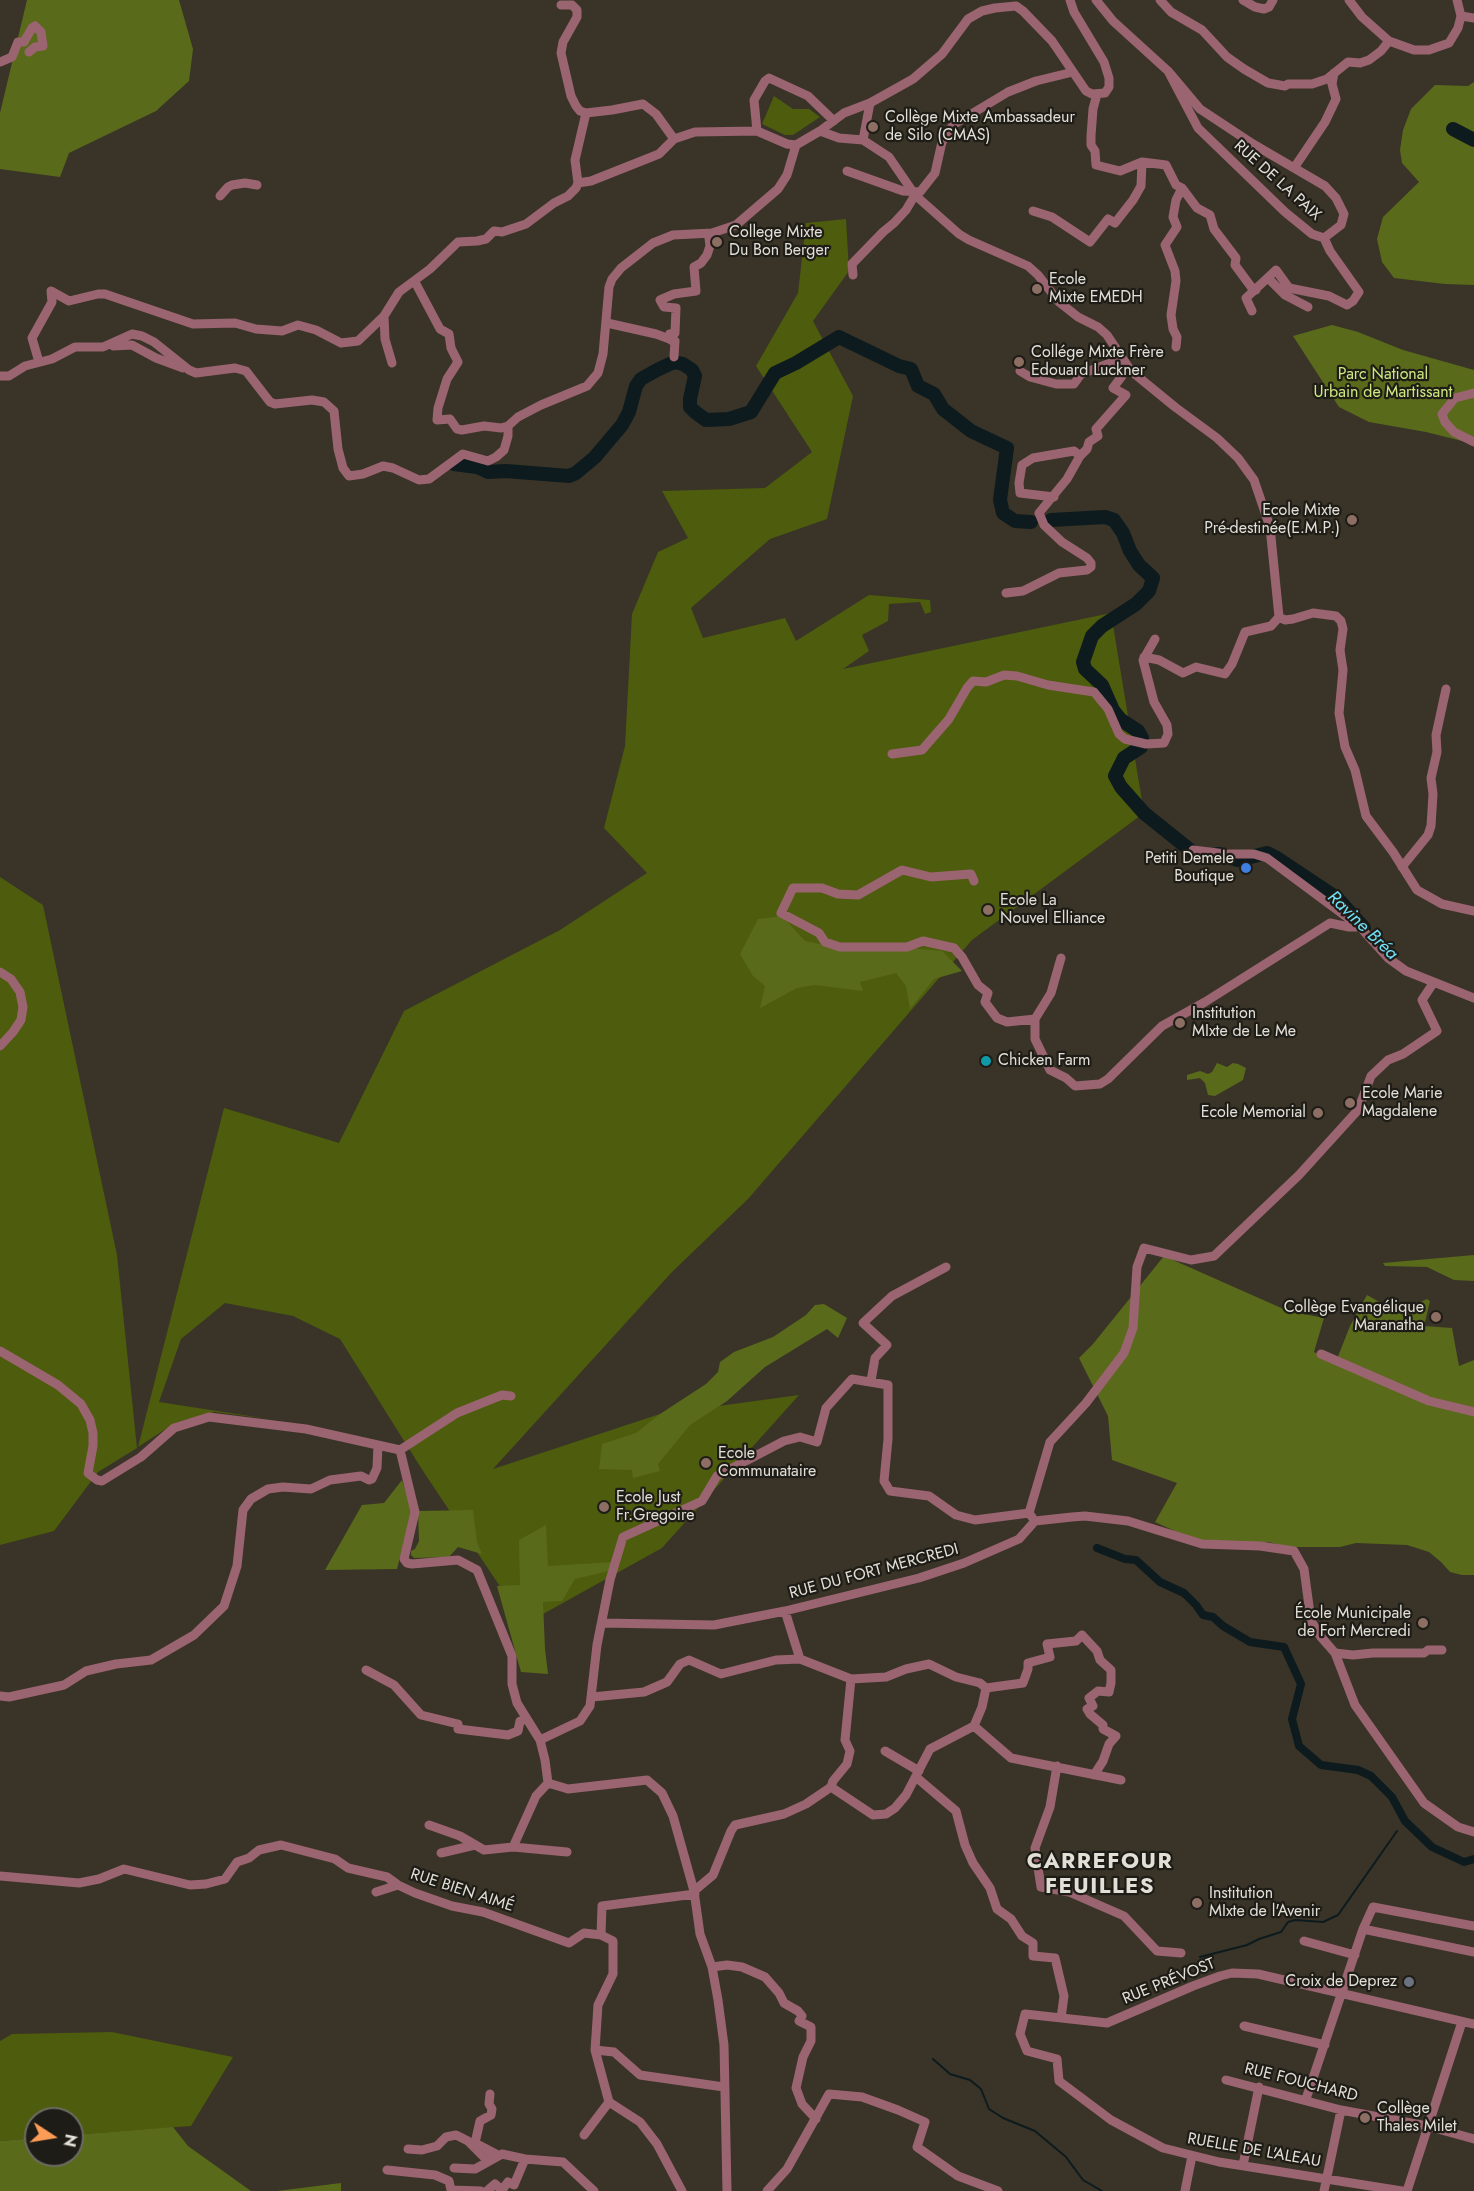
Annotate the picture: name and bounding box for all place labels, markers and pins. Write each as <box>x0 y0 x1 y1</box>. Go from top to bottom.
place label: Collège Mixte Ambassadeur de Silo (CMAS) <box>885 108 1075 146</box>
marker: Collège Mixte Ambassadeur de Silo (CMAS) <box>866 120 880 134</box>
place label: College Mixte Du Bon Berger <box>729 223 829 261</box>
marker: College Mixte Du Bon Berger <box>710 235 724 249</box>
place label: Ecole Mixte EMEDH <box>1049 270 1143 308</box>
marker: Ecole Mixte EMEDH <box>1030 282 1044 296</box>
place label: Collége Mixte Frère Edouard Luckner <box>1031 343 1164 381</box>
marker: Collége Mixte Frère Edouard Luckner <box>1012 355 1026 369</box>
place label: Ecole Mixte Pré-destinée(E.M.P.) <box>1204 501 1340 539</box>
marker: Ecole Mixte Pré-destinée(E.M.P.) <box>1345 513 1359 527</box>
place label: Petiti Demele Boutique <box>1145 849 1234 887</box>
marker: Petiti Demele Boutique <box>1239 861 1253 875</box>
place label: Ecole La Nouvel Elliance <box>1000 891 1105 929</box>
marker: Ecole La Nouvel Elliance <box>981 903 995 917</box>
place label: Institution MIxte de Le Me <box>1192 1004 1296 1042</box>
marker: Institution MIxte de Le Me <box>1173 1016 1187 1030</box>
place label: Chicken Farm <box>998 1051 1091 1071</box>
marker: Chicken Farm <box>979 1054 993 1068</box>
place label: Ecole Marie Magdalene <box>1362 1084 1442 1122</box>
marker: Ecole Marie Magdalene <box>1343 1096 1357 1110</box>
place label: Ecole Memorial <box>1201 1103 1306 1123</box>
marker: Ecole Memorial <box>1311 1106 1325 1120</box>
place label: Collège Evangélique Maranatha <box>1284 1298 1424 1336</box>
marker: Collège Evangélique Maranatha <box>1429 1310 1443 1324</box>
place label: Ecole Communataire <box>718 1444 816 1482</box>
marker: Ecole Communataire <box>699 1456 713 1470</box>
place label: Ecole Just Fr.Gregoire <box>616 1488 694 1526</box>
marker: Ecole Just Fr.Gregoire <box>597 1500 611 1514</box>
place label: École Municipale de Fort Mercredi <box>1295 1604 1411 1642</box>
marker: École Municipale de Fort Mercredi <box>1416 1616 1430 1630</box>
place label: Institution MIxte de l'Avenir <box>1209 1884 1320 1922</box>
marker: Institution MIxte de l'Avenir <box>1190 1896 1204 1910</box>
place label: Croix de Deprez <box>1285 1972 1397 1992</box>
marker: Croix de Deprez <box>1402 1975 1416 1989</box>
place label: Collège Thales Milet <box>1377 2099 1457 2137</box>
marker: Collège Thales Milet <box>1358 2111 1372 2125</box>

